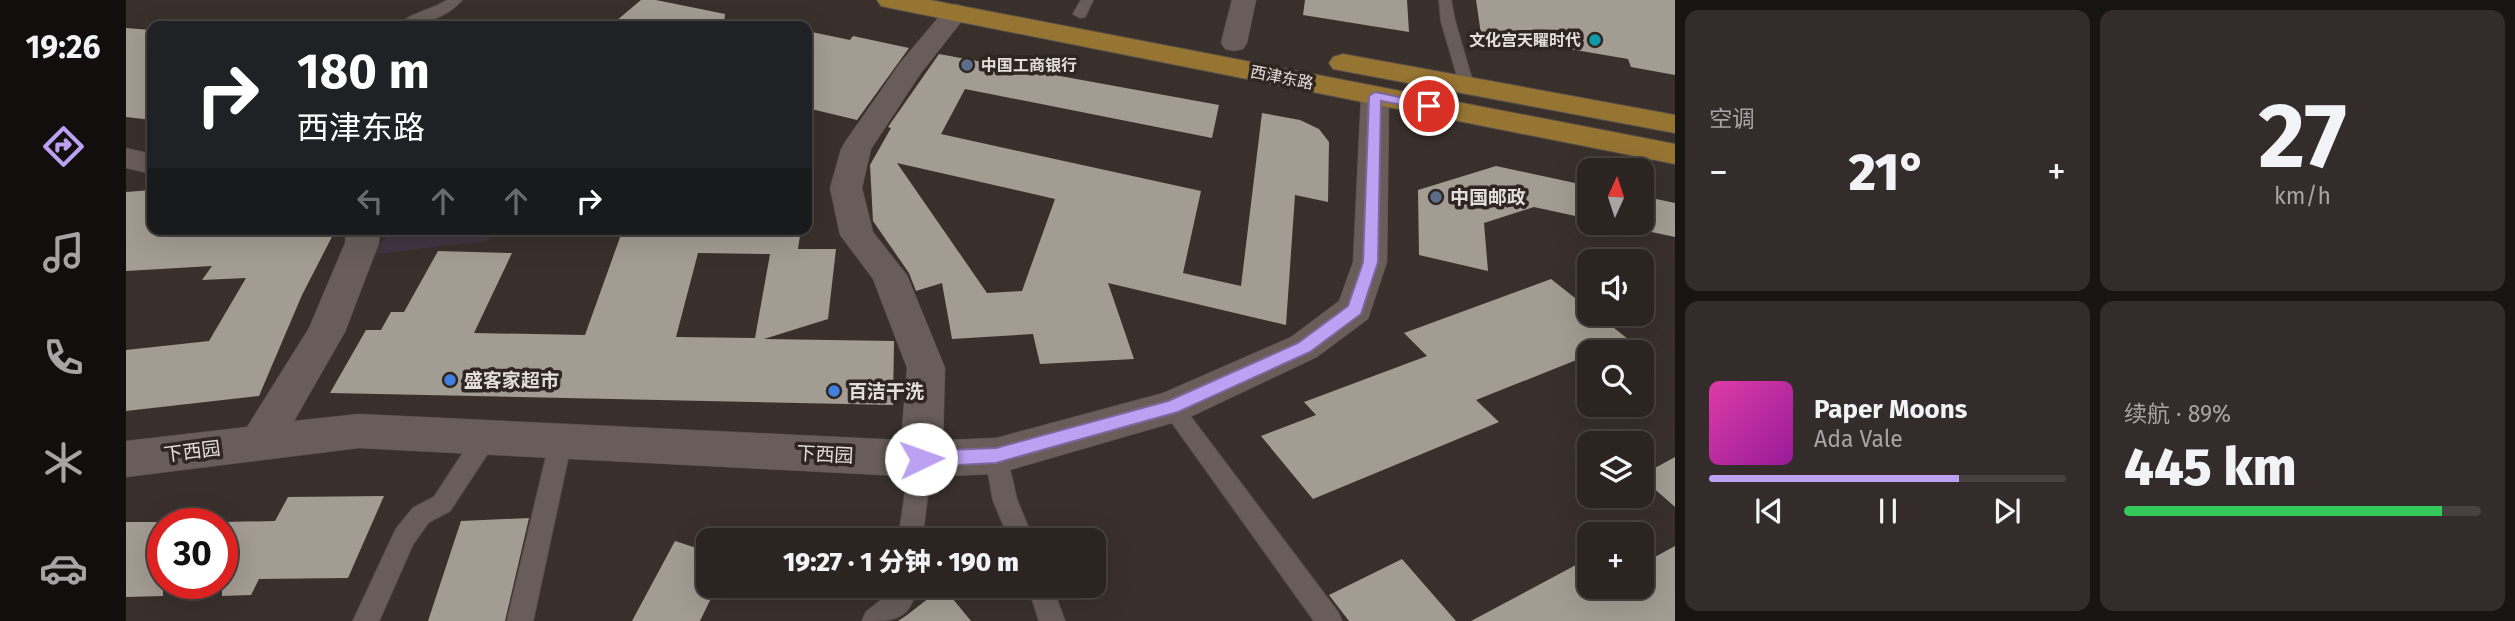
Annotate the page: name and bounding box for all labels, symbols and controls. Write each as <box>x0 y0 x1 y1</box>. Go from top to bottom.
text: 19:26 <box>25 28 101 66</box>
place label: 文化宫天矅时代 <box>1469 31 1581 50</box>
marker: 文化宫天矅时代 <box>1587 32 1603 48</box>
text: 180 m <box>297 42 430 101</box>
icon: right <box>182 49 273 140</box>
place label: 中国工商银行 <box>981 56 1077 75</box>
marker: 中国工商银行 <box>959 57 975 73</box>
street label: 西津东路 <box>1249 62 1315 93</box>
pin <box>1399 76 1459 136</box>
text: 27 <box>2258 82 2347 191</box>
icon: arrive <box>1410 87 1448 125</box>
text: 空调 <box>1709 105 1755 133</box>
text: 西津东路 <box>297 109 425 147</box>
icon: directions <box>39 122 88 171</box>
text: 21° <box>1849 141 1926 204</box>
text: − <box>1709 149 1728 195</box>
text: + <box>2047 149 2066 195</box>
north arrow <box>1577 158 1654 234</box>
map controls <box>1577 158 1654 599</box>
icon: left <box>351 182 389 220</box>
icon: ahead <box>424 182 462 220</box>
icon: ahead <box>497 182 535 220</box>
icon: right <box>570 182 608 220</box>
text: km/h <box>2274 182 2331 210</box>
place label: 中国邮政 <box>1450 186 1526 209</box>
marker: 中国邮政 <box>1428 189 1444 205</box>
icon: music <box>39 228 88 277</box>
button: sound <box>1577 249 1654 326</box>
icon: phone <box>39 333 88 382</box>
button: search <box>1577 340 1654 417</box>
place label: 盛客家超市 <box>464 369 559 392</box>
marker: 盛客家超市 <box>442 372 458 388</box>
place label: 百洁干洗 <box>848 380 924 403</box>
marker: 百洁干洗 <box>826 383 842 399</box>
text: Paper Moons <box>1814 394 1967 425</box>
text: 续航 · 89% <box>2124 400 2231 428</box>
position arrow <box>884 422 958 496</box>
text: Ada Vale <box>1814 425 1903 453</box>
button: layers <box>1577 431 1654 508</box>
text: 445 km <box>2124 436 2297 499</box>
street label: 下西园 <box>162 437 222 466</box>
icon: climate <box>39 438 88 487</box>
street label: 下西园 <box>796 442 854 467</box>
icon: previous <box>1750 492 1788 530</box>
icon: pause <box>1869 492 1907 530</box>
icon: next <box>1988 492 2026 530</box>
speed limit sign: 30 <box>147 508 238 599</box>
button: + <box>1577 522 1654 599</box>
icon: car <box>39 544 88 593</box>
text: 19:27 · 1 分钟 · 190 m <box>783 547 1019 578</box>

